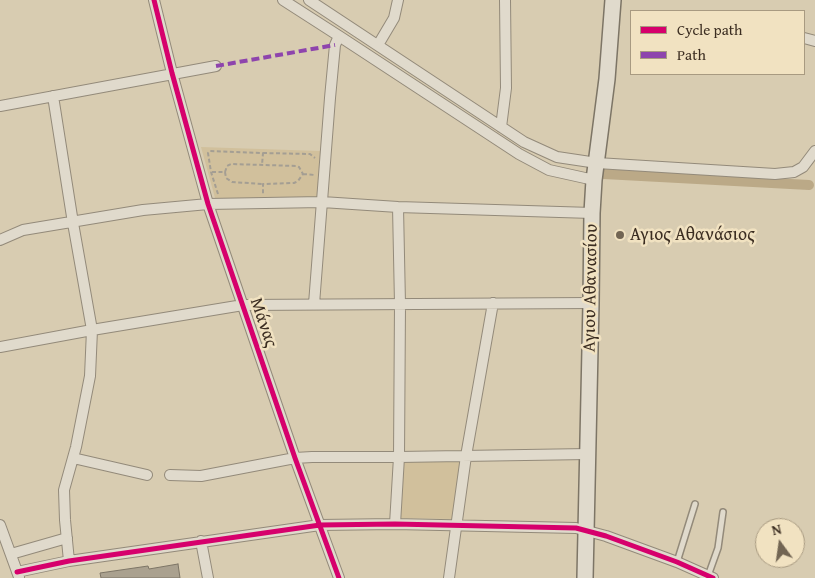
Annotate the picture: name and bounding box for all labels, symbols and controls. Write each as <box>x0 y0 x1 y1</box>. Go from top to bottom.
legend <box>630 10 805 75</box>
text: Cycle path <box>677 19 743 40</box>
text: Path <box>677 44 706 65</box>
street label: Αγιου Αθανασίου <box>579 224 603 352</box>
place label: Αγιος Αθανάσιος <box>630 224 755 246</box>
marker: Αγιος Αθανάσιος <box>614 229 626 241</box>
street label: Μάνας <box>244 295 282 351</box>
north arrow <box>755 518 805 568</box>
text: N <box>770 519 784 540</box>

